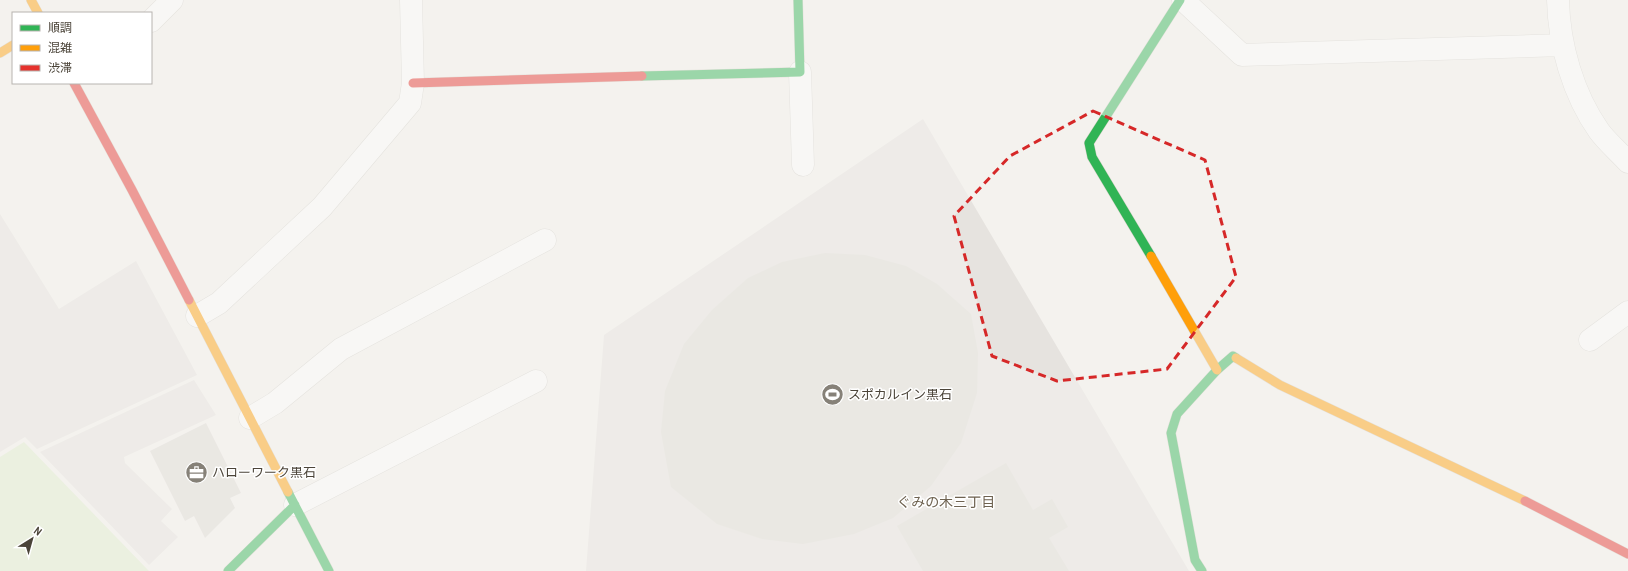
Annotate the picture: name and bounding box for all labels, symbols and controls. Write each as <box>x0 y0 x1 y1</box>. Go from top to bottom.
legend <box>12 12 152 84</box>
text: 順調 <box>48 20 72 36</box>
text: 混雑 <box>48 40 72 56</box>
text: 渋滞 <box>48 60 72 76</box>
sports icon: スポカルイン黒石 <box>819 381 845 407</box>
place label: スポカルイン黒石 <box>848 386 952 403</box>
office icon: ハローワーク黒石 <box>183 459 209 485</box>
place label: ハローワーク黒石 <box>212 464 316 481</box>
district label: ぐみの木三丁目 <box>897 493 995 511</box>
north arrow <box>12 519 52 559</box>
text: N <box>31 523 45 539</box>

